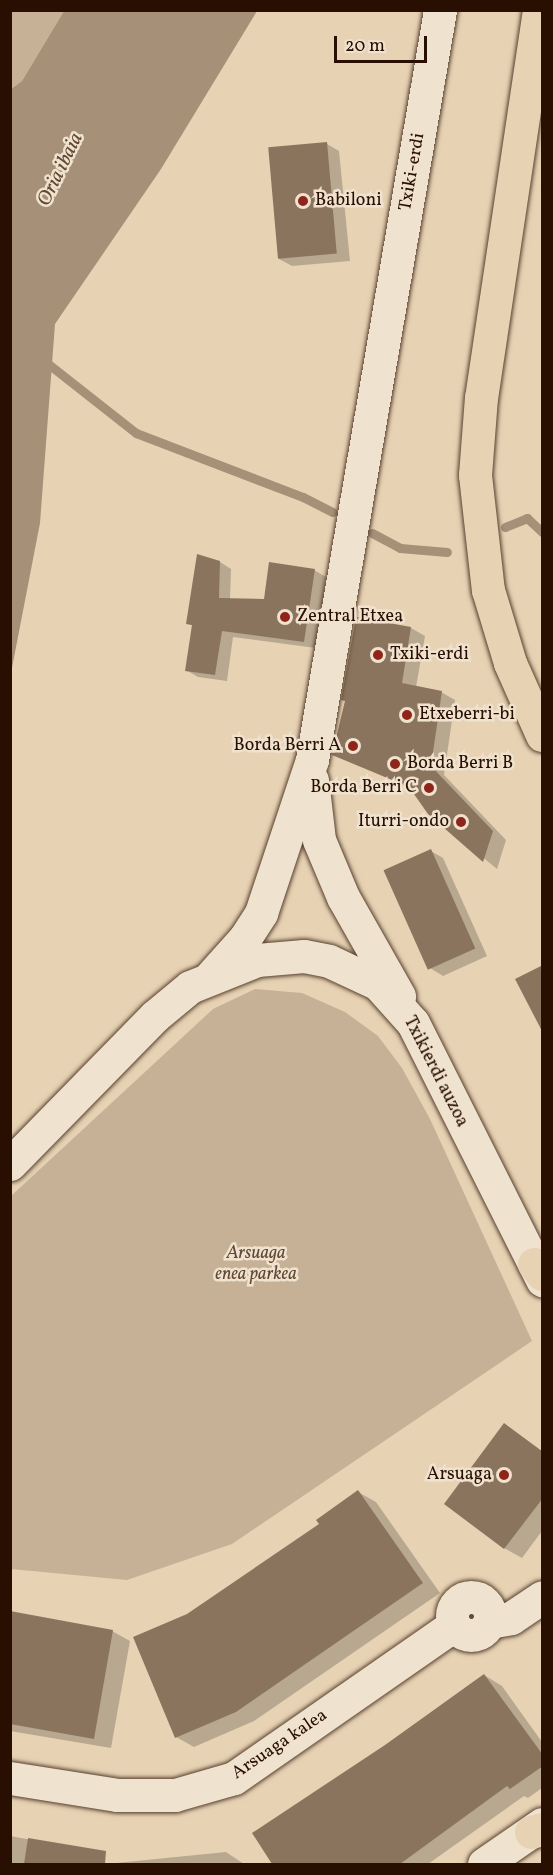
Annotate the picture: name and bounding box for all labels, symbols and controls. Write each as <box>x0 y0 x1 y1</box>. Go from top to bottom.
scale bar <box>337 24 430 62</box>
text: 20 m <box>345 34 385 59</box>
water label: Oria ibaia <box>33 129 89 211</box>
street label: Txiki-erdi <box>396 131 430 213</box>
place label: Babiloni <box>315 190 382 212</box>
marker: Babiloni <box>296 194 310 208</box>
place label: Zentral Etxea <box>297 606 403 628</box>
marker: Zentral Etxea <box>278 610 292 624</box>
place label: Txiki-erdi <box>390 644 469 666</box>
marker: Txiki-erdi <box>371 648 385 662</box>
place label: Etxeberri-bi <box>419 704 515 726</box>
marker: Etxeberri-bi <box>400 708 414 722</box>
place label: Borda Berri A <box>233 735 341 757</box>
marker: Borda Berri A <box>346 739 360 753</box>
place label: Borda Berri B <box>407 753 513 775</box>
marker: Borda Berri B <box>388 757 402 771</box>
place label: Borda Berri C <box>310 777 417 799</box>
marker: Borda Berri C <box>422 781 436 795</box>
place label: Iturri-ondo <box>358 811 449 833</box>
marker: Iturri-ondo <box>454 815 468 829</box>
street label: Txikierdi auzoa <box>398 1013 472 1131</box>
park label: Arsuaga enea parkea <box>215 1244 297 1286</box>
place label: Arsuaga <box>427 1464 492 1486</box>
marker: Arsuaga <box>497 1468 511 1482</box>
street label: Arsuaga kalea <box>228 1705 332 1785</box>

